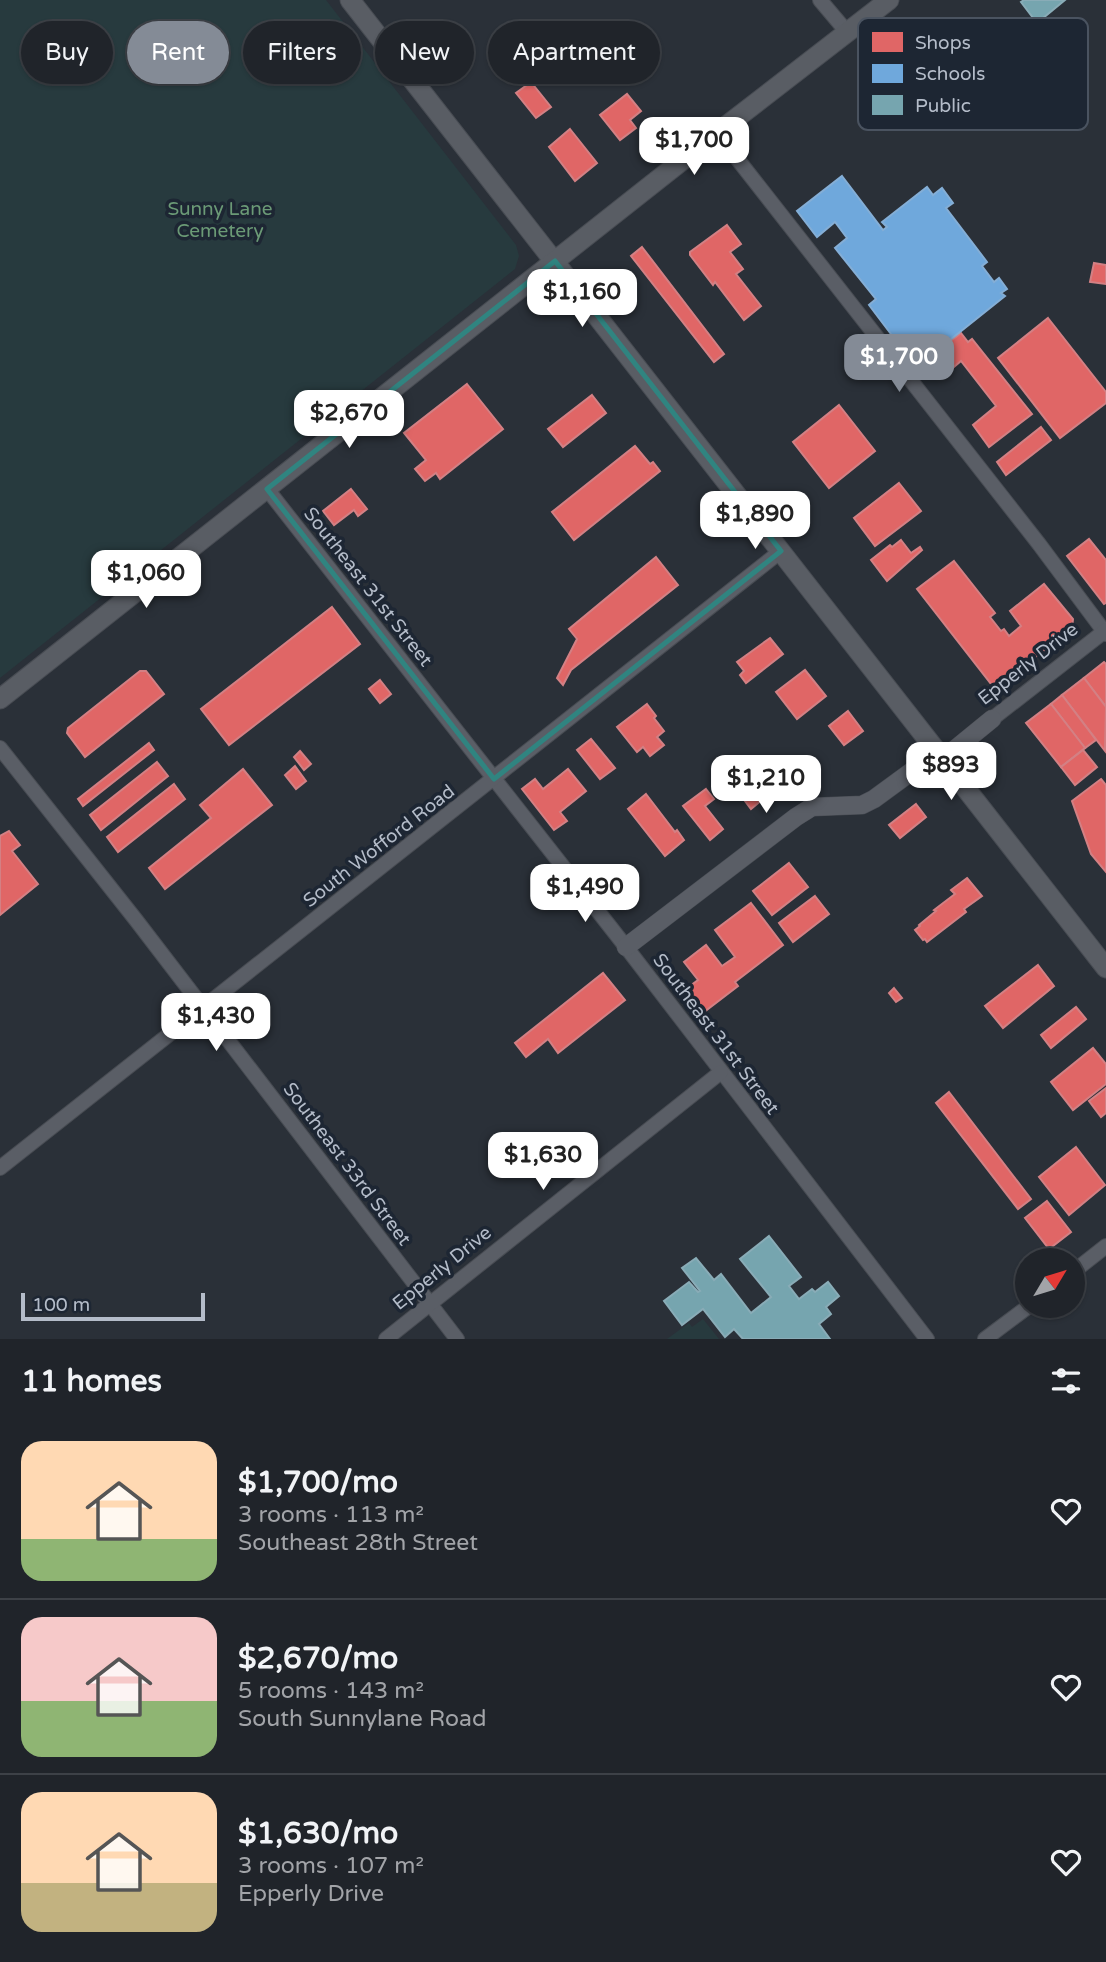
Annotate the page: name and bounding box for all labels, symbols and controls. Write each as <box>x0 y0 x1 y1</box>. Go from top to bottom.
legend <box>858 18 1088 130</box>
chip: Buy <box>21 21 113 84</box>
chip: Rent <box>127 21 229 84</box>
chip: Filters <box>243 21 361 84</box>
chip: New <box>375 21 474 84</box>
chip: Apartment <box>488 21 660 84</box>
text: Shops <box>915 32 971 54</box>
text: Schools <box>915 63 985 85</box>
text: Public <box>915 95 971 117</box>
pin: $1,700 <box>637 118 751 177</box>
text: $1,700 <box>655 126 733 154</box>
park label: Sunny Lane Cemetery <box>167 198 273 242</box>
pin: $1,160 <box>525 270 639 329</box>
text: $1,160 <box>543 278 621 306</box>
pin: $1,700 <box>842 334 956 394</box>
text: $1,700 <box>860 343 938 371</box>
pin: $2,670 <box>292 391 406 450</box>
text: $2,670 <box>310 399 388 427</box>
pin: $1,890 <box>698 491 812 551</box>
text: $1,890 <box>716 500 794 528</box>
street label: Southeast 31st Street <box>299 503 437 671</box>
pin: $1,060 <box>89 550 203 610</box>
text: $1,060 <box>107 559 185 587</box>
street label: Epperly Drive <box>974 618 1082 710</box>
pin: $893 <box>910 742 992 802</box>
text: $893 <box>922 751 980 779</box>
pin: $1,210 <box>709 756 823 815</box>
text: $1,210 <box>727 764 805 792</box>
street label: South Wofford Road <box>299 780 459 912</box>
pin: $1,490 <box>528 864 642 924</box>
text: $1,490 <box>546 873 624 901</box>
street label: Southeast 31st Street <box>648 949 784 1119</box>
pin: $1,430 <box>159 993 273 1053</box>
text: $1,430 <box>177 1002 255 1030</box>
street label: Southeast 33rd Street <box>279 1078 415 1250</box>
pin: $1,630 <box>486 1132 600 1192</box>
text: $1,630 <box>504 1141 582 1169</box>
street label: Epperly Drive <box>388 1221 496 1315</box>
north arrow <box>1015 1248 1085 1318</box>
map controls <box>1015 1248 1085 1318</box>
scale bar <box>21 1290 205 1322</box>
text: 100 m <box>32 1294 90 1316</box>
icon: filters <box>1047 1362 1085 1400</box>
text: 11 homes <box>21 1363 162 1400</box>
text: $1,700/mo <box>238 1464 398 1501</box>
icon: home <box>77 1469 161 1553</box>
icon: heart <box>1047 1492 1085 1530</box>
text: 3 rooms · 113 m² <box>238 1501 424 1529</box>
text: Southeast 28th Street <box>238 1529 478 1557</box>
text: $2,670/mo <box>238 1640 398 1677</box>
icon: home <box>77 1645 161 1729</box>
icon: heart <box>1047 1668 1085 1706</box>
text: 5 rooms · 143 m² <box>238 1677 424 1705</box>
text: South Sunnylane Road <box>238 1705 487 1733</box>
text: $1,630/mo <box>238 1815 398 1852</box>
icon: home <box>77 1820 161 1904</box>
icon: heart <box>1047 1843 1085 1881</box>
text: 3 rooms · 107 m² <box>238 1852 424 1880</box>
text: Epperly Drive <box>238 1880 384 1908</box>

